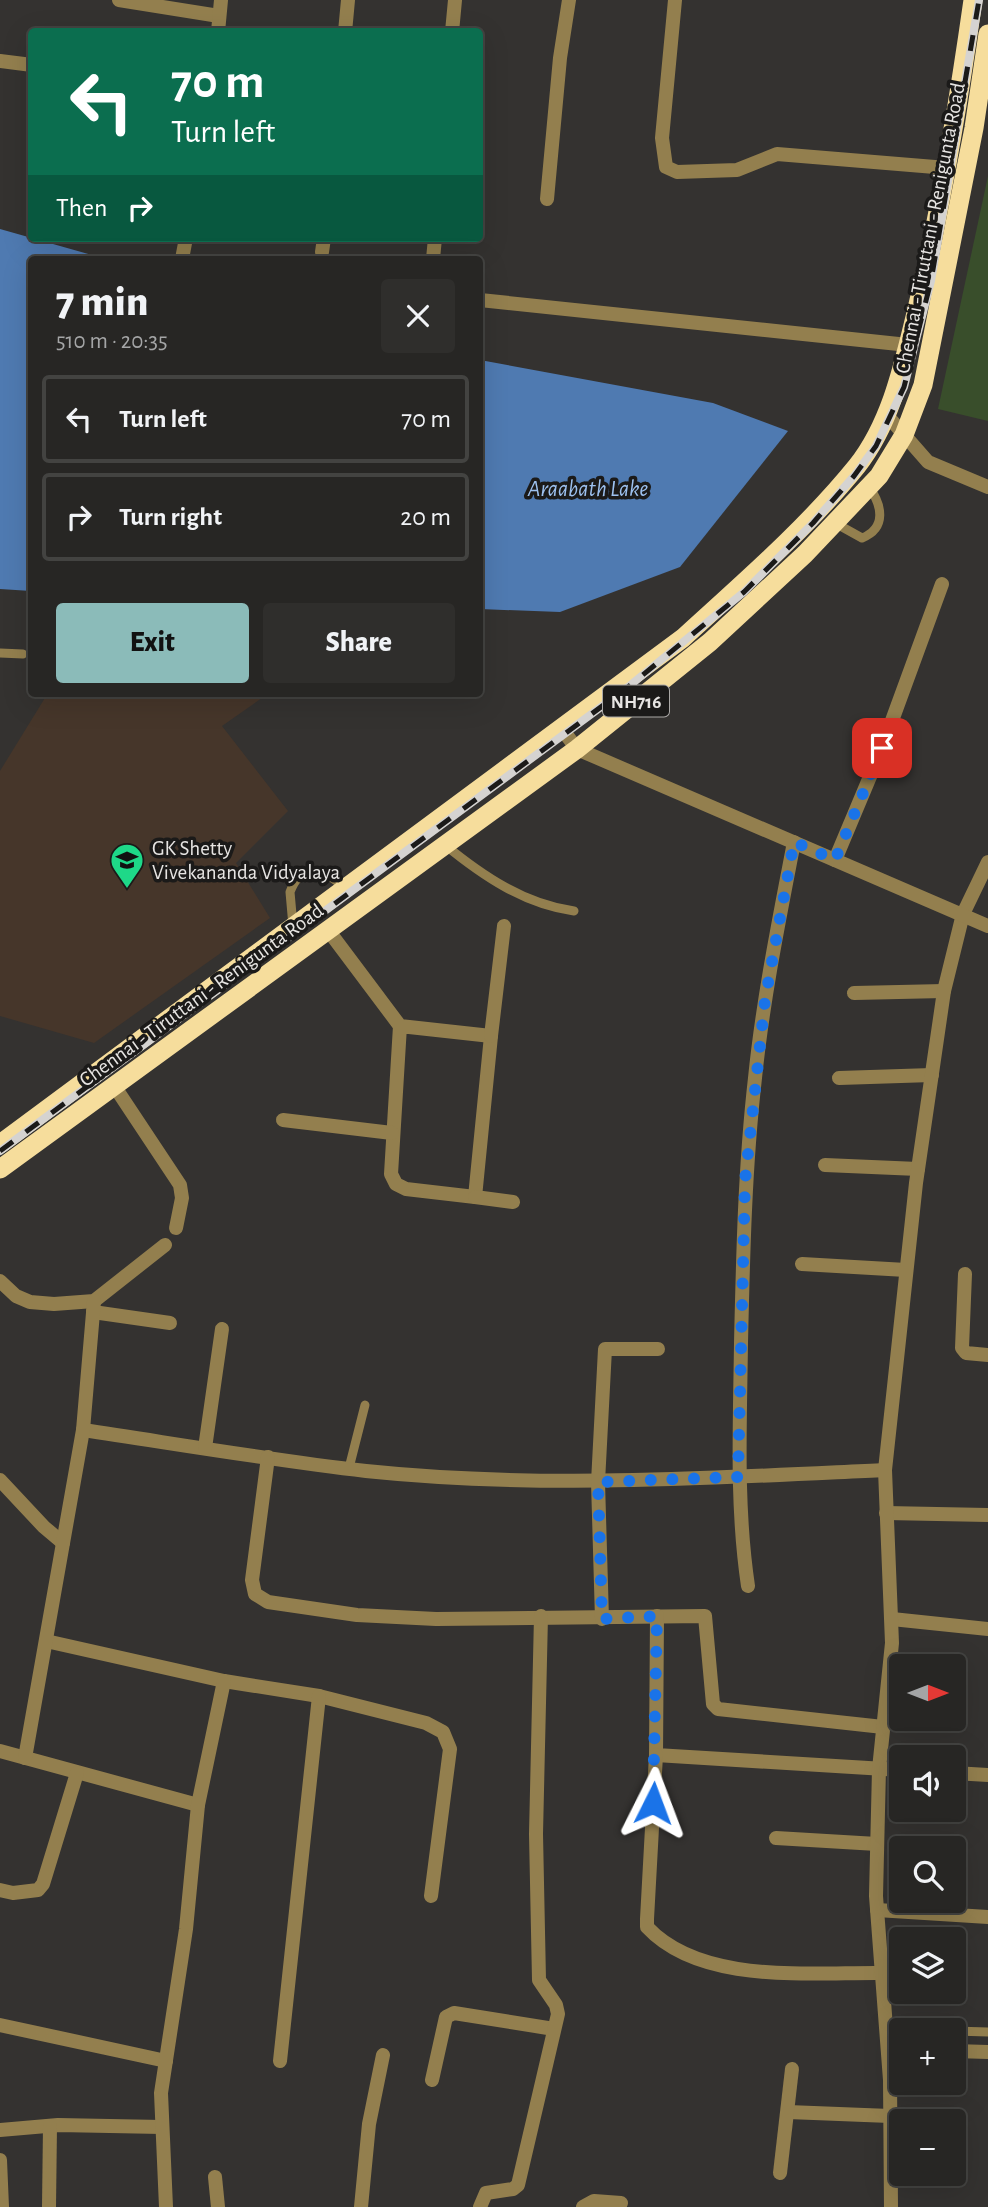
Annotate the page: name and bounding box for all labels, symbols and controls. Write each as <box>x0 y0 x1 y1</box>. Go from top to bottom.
icon: left <box>56 56 147 147</box>
text: 70 m <box>171 58 265 107</box>
street label: Chennai - Tiruttani - Renigunta Road <box>892 81 969 375</box>
text: Turn left <box>171 116 275 148</box>
icon: right <box>121 189 159 227</box>
text: Then <box>56 195 107 221</box>
button: close <box>381 279 455 353</box>
text: 7 min <box>56 281 148 323</box>
text: 510 m · 20:35 <box>56 330 168 353</box>
icon: left <box>60 400 98 438</box>
text: Turn left <box>119 406 207 432</box>
text: 70 m <box>401 406 451 432</box>
water label: Araabath Lake <box>527 478 648 501</box>
icon: right <box>60 498 98 536</box>
text: Turn right <box>119 504 222 530</box>
text: 20 m <box>400 504 451 530</box>
button: Exit <box>56 603 249 683</box>
button: Share <box>263 603 455 683</box>
road number: NH716 <box>603 686 669 716</box>
pin <box>852 718 912 778</box>
icon: arrive <box>863 729 901 767</box>
place label: GK Shetty Vivekananda Vidyalaya <box>152 838 340 883</box>
school or university icon: GK Shetty Vivekananda Vidyalaya <box>108 841 146 890</box>
street label: Chennai - Tiruttani - Renigunta Road <box>75 900 327 1091</box>
north arrow <box>889 1654 966 1731</box>
map controls <box>889 1654 966 2186</box>
button: sound <box>889 1745 966 1822</box>
position arrow <box>616 1766 690 1840</box>
button: search <box>889 1836 966 1913</box>
button: layers <box>889 1927 966 2004</box>
button: + <box>889 2018 966 2095</box>
button: − <box>889 2109 966 2186</box>

